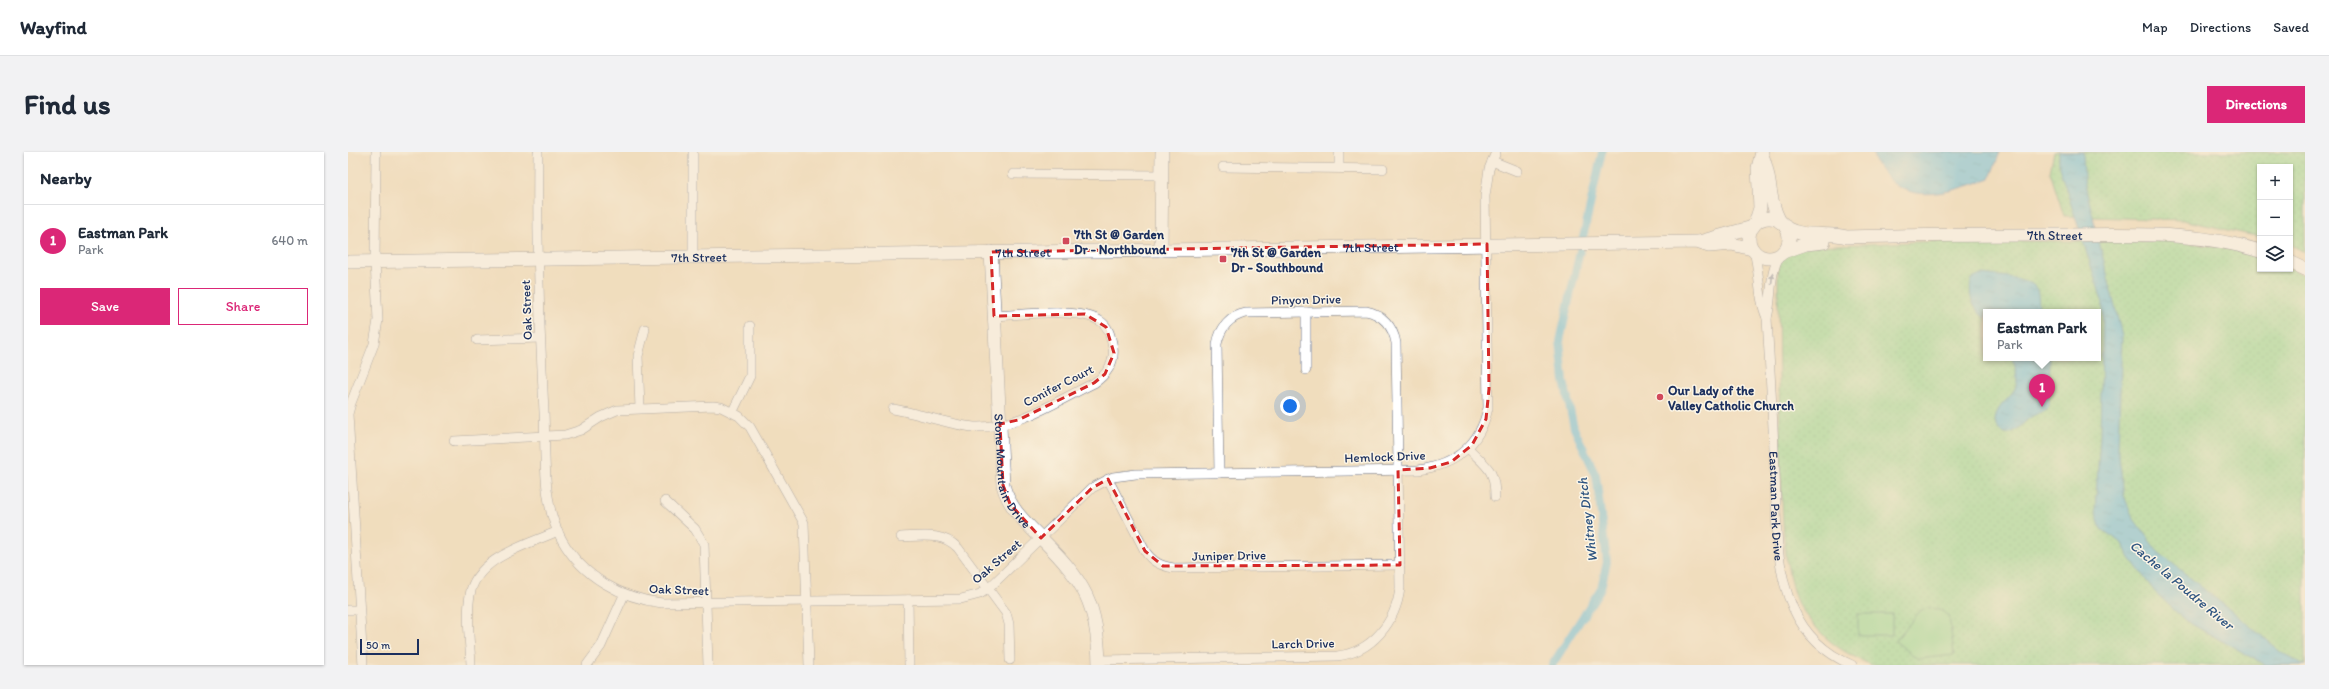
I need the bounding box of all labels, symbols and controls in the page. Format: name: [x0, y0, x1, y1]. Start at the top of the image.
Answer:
text: Wayfind: [20, 16, 87, 39]
text: Map: [2142, 19, 2168, 36]
text: Directions: [2190, 19, 2251, 36]
text: Saved: [2273, 19, 2309, 36]
button: Directions: [2207, 86, 2305, 123]
text: Find us: [24, 87, 111, 121]
map controls: [2257, 164, 2293, 272]
button: +: [2257, 164, 2293, 200]
text: Nearby: [40, 168, 92, 188]
button: −: [2257, 200, 2293, 236]
text: Eastman Park: [78, 224, 168, 242]
place label: 7th St @ Garden Dr - Northbound: [1073, 227, 1167, 257]
street label: 7th Street: [2027, 228, 2083, 243]
text: 1: [50, 233, 56, 248]
text: 640 m: [271, 233, 308, 248]
marker: 7th St @ Garden Dr - Northbound: [1061, 236, 1071, 246]
button: layers: [2257, 236, 2293, 272]
street label: 7th Street: [1343, 239, 1399, 255]
text: Park: [78, 242, 104, 257]
street label: 7th Street: [995, 245, 1051, 260]
place label: 7th St @ Garden Dr - Southbound: [1230, 245, 1324, 275]
street label: 7th Street: [671, 249, 727, 265]
marker: 7th St @ Garden Dr - Southbound: [1218, 254, 1228, 264]
one-way arrow: [1768, 273, 1775, 285]
street label: Oak Street: [518, 279, 535, 340]
button: Save: [40, 288, 170, 325]
button: Share: [178, 288, 308, 325]
street label: Pinyon Drive: [1271, 291, 1341, 308]
popup: [1983, 309, 2101, 361]
text: Eastman Park: [1997, 319, 2087, 337]
text: Park: [1997, 337, 2023, 352]
street label: Conifer Court: [1020, 361, 1096, 410]
pin: 1: [2029, 374, 2055, 407]
place label: Our Lady of the Valley Catholic Church: [1668, 383, 1794, 414]
marker: Our Lady of the Valley Catholic Church: [1655, 392, 1665, 402]
your location: [1280, 396, 1300, 416]
street label: Stone Mountain Drive: [991, 413, 1034, 531]
street label: Hemlock Drive: [1344, 448, 1426, 465]
street label: Eastman Park Drive: [1766, 451, 1787, 562]
water label: Whitney Ditch: [1574, 476, 1601, 563]
street label: Oak Street: [969, 536, 1024, 587]
water label: Cache la Poudre River: [2126, 537, 2238, 635]
street label: Juniper Drive: [1192, 547, 1266, 564]
street label: Oak Street: [649, 581, 710, 598]
street label: Larch Drive: [1271, 635, 1335, 652]
scale bar: [360, 637, 419, 656]
text: 50 m: [366, 639, 390, 652]

